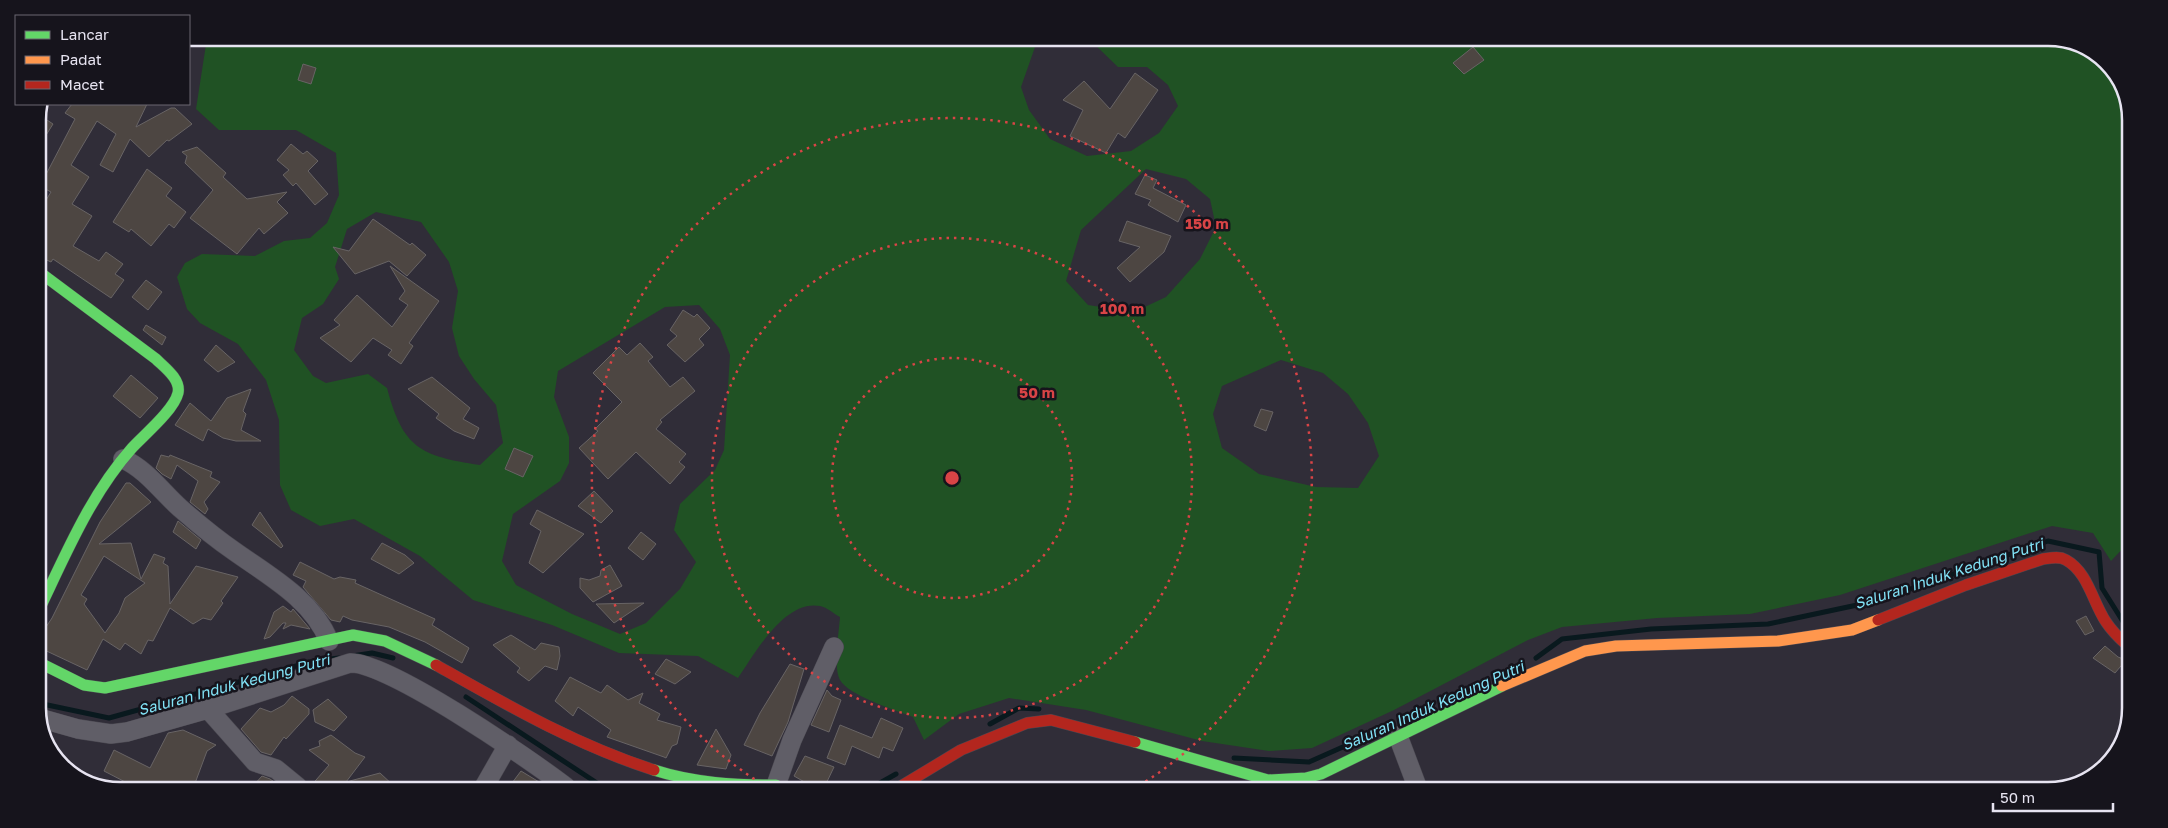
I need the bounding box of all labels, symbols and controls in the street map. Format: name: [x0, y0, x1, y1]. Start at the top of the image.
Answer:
legend: [15, 15, 190, 105]
text: Lancar: [60, 25, 109, 43]
text: Padat: [60, 50, 102, 68]
text: Macet: [60, 75, 104, 93]
text: 150 m: [1185, 214, 1229, 232]
text: 100 m: [1100, 299, 1144, 317]
text: 50 m: [1019, 383, 1055, 401]
centre of rings: [943, 469, 961, 487]
water label: Saluran Induk Kedung Putri: [1852, 533, 2048, 613]
water label: Saluran Induk Kedung Putri: [136, 649, 334, 719]
water label: Saluran Induk Kedung Putri: [1339, 656, 1529, 754]
scale bar: [1993, 780, 2113, 812]
text: 50 m: [2000, 788, 2035, 806]

